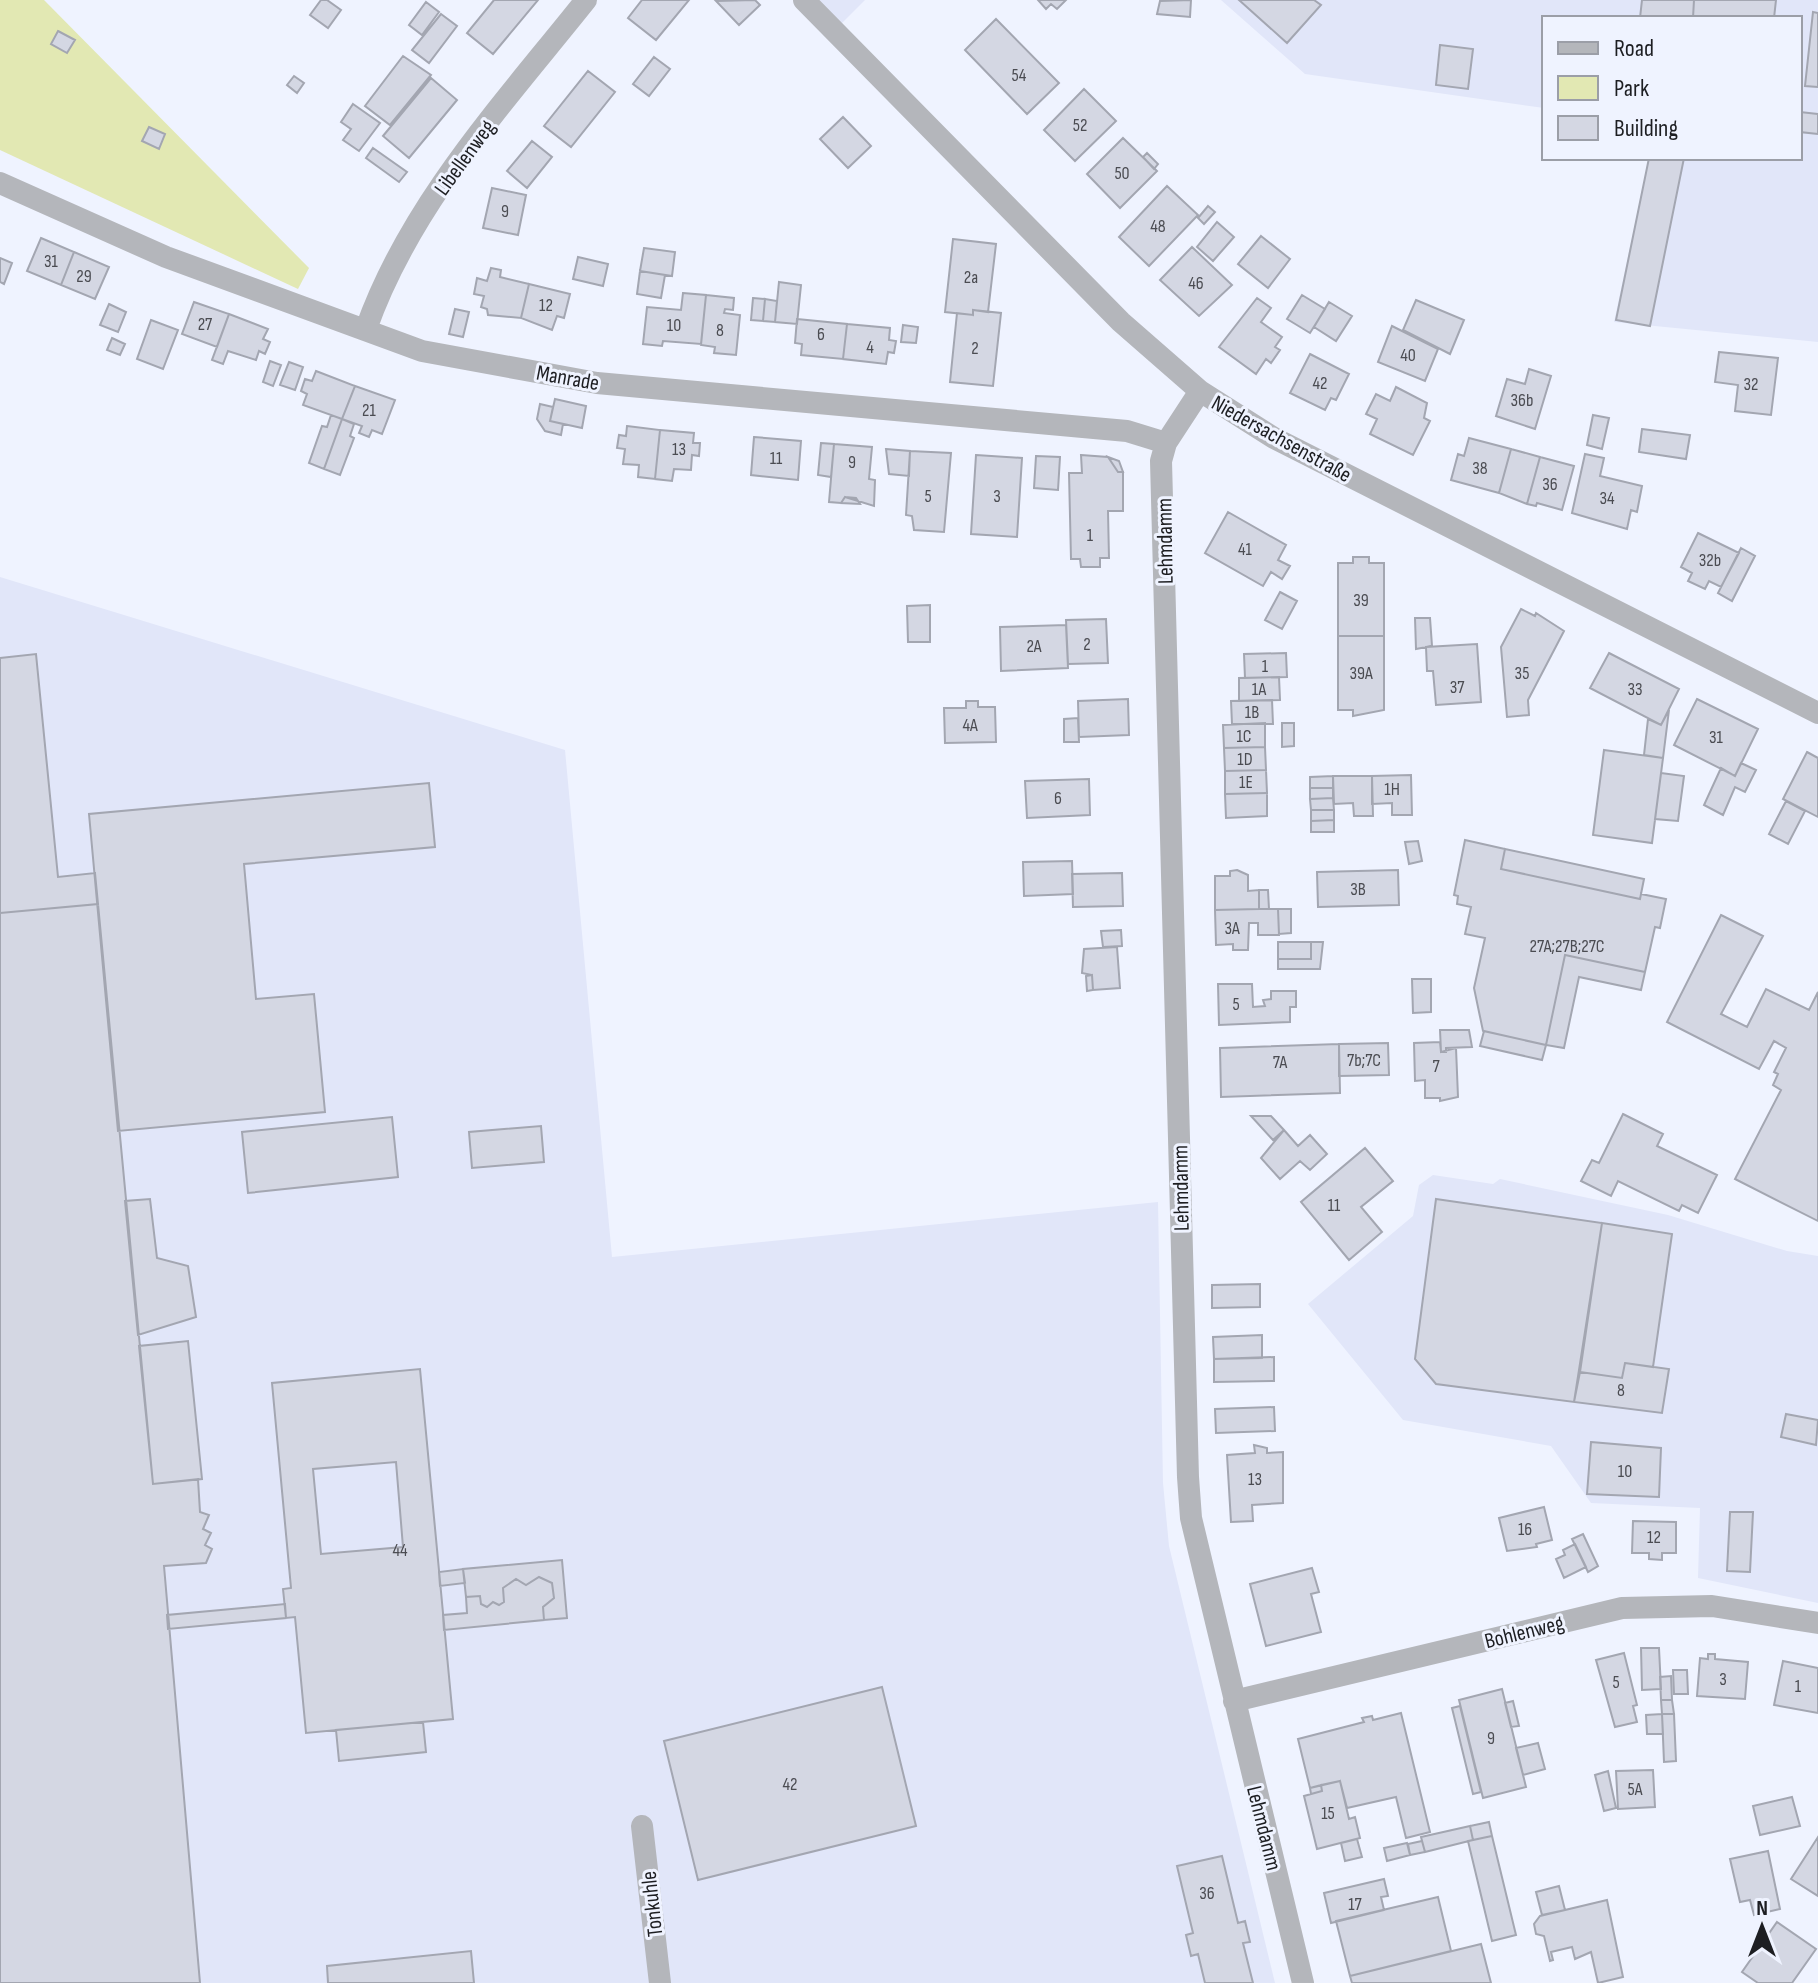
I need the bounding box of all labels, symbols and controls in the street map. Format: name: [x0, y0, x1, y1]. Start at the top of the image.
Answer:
legend: [1542, 16, 1802, 160]
text: Road: [1614, 34, 1654, 63]
house number: 54: [1012, 65, 1027, 86]
text: Park: [1614, 74, 1649, 103]
text: Building: [1614, 114, 1678, 143]
street label: Libellenweg: [429, 115, 502, 201]
house number: 52: [1073, 115, 1087, 136]
house number: 50: [1114, 163, 1130, 184]
house number: 9: [501, 201, 509, 222]
house number: 48: [1150, 216, 1166, 237]
house number: 31: [44, 251, 59, 272]
house number: 29: [76, 266, 92, 287]
house number: 2a: [964, 267, 978, 288]
house number: 46: [1188, 273, 1204, 294]
house number: 12: [539, 295, 553, 316]
house number: 27: [198, 314, 213, 335]
house number: 10: [667, 315, 681, 336]
house number: 8: [716, 320, 724, 341]
house number: 6: [817, 324, 825, 345]
house number: 4: [866, 337, 874, 358]
house number: 2: [971, 338, 979, 359]
house number: 40: [1400, 345, 1416, 366]
street label: Manrade: [534, 360, 601, 397]
house number: 42: [1312, 373, 1328, 394]
house number: 32: [1744, 374, 1758, 395]
street label: Niedersachsenstraße: [1207, 390, 1356, 489]
house number: 36b: [1511, 390, 1533, 411]
house number: 21: [362, 400, 377, 421]
house number: 13: [672, 439, 686, 460]
house number: 11: [770, 448, 783, 469]
house number: 9: [848, 452, 856, 473]
house number: 38: [1472, 458, 1488, 479]
house number: 36: [1542, 474, 1558, 495]
house number: 5: [924, 486, 932, 507]
house number: 3: [993, 486, 1001, 507]
house number: 34: [1599, 488, 1615, 509]
street label: Lehmdamm: [1151, 498, 1180, 584]
house number: 1: [1087, 525, 1094, 546]
house number: 41: [1238, 539, 1253, 560]
house number: 32b: [1699, 550, 1721, 571]
house number: 39: [1353, 590, 1369, 611]
house number: 2: [1083, 634, 1091, 655]
house number: 2A: [1026, 636, 1042, 657]
house number: 1: [1262, 656, 1269, 677]
house number: 39A: [1349, 663, 1373, 684]
house number: 35: [1515, 663, 1529, 684]
house number: 37: [1450, 677, 1465, 698]
house number: 1A: [1252, 679, 1266, 700]
house number: 33: [1627, 679, 1643, 700]
house number: 1B: [1245, 702, 1259, 723]
house number: 4A: [962, 715, 978, 736]
house number: 1C: [1236, 726, 1252, 747]
house number: 31: [1709, 727, 1724, 748]
house number: 1D: [1237, 749, 1253, 770]
house number: 1E: [1239, 772, 1253, 793]
house number: 1H: [1384, 779, 1400, 800]
house number: 6: [1054, 788, 1062, 809]
house number: 3B: [1350, 879, 1366, 900]
house number: 3A: [1224, 918, 1240, 939]
house number: 27A;27B;27C: [1529, 936, 1605, 957]
house number: 5: [1232, 994, 1240, 1015]
house number: 7b;7C: [1347, 1050, 1381, 1071]
house number: 7A: [1273, 1052, 1288, 1073]
house number: 7: [1432, 1056, 1440, 1077]
street label: Lehmdamm: [1167, 1145, 1196, 1231]
house number: 11: [1328, 1195, 1341, 1216]
house number: 8: [1617, 1380, 1625, 1401]
house number: 10: [1618, 1461, 1632, 1482]
house number: 13: [1248, 1469, 1262, 1490]
house number: 16: [1518, 1519, 1532, 1540]
house number: 12: [1647, 1527, 1661, 1548]
house number: 44: [392, 1540, 408, 1561]
street label: Bohlenweg: [1482, 1610, 1567, 1655]
house number: 3: [1719, 1669, 1727, 1690]
house number: 5: [1612, 1672, 1620, 1693]
house number: 1: [1795, 1676, 1802, 1697]
house number: 9: [1487, 1728, 1495, 1749]
house number: 42: [782, 1774, 798, 1795]
house number: 5A: [1628, 1779, 1643, 1800]
street label: Lehmdamm: [1240, 1783, 1287, 1873]
house number: 15: [1321, 1803, 1335, 1824]
street label: Tonkuhle: [636, 1870, 669, 1938]
house number: 36: [1199, 1883, 1215, 1904]
north arrow: [1722, 1887, 1802, 1967]
house number: 17: [1348, 1894, 1363, 1915]
text: N: [1756, 1895, 1768, 1922]

